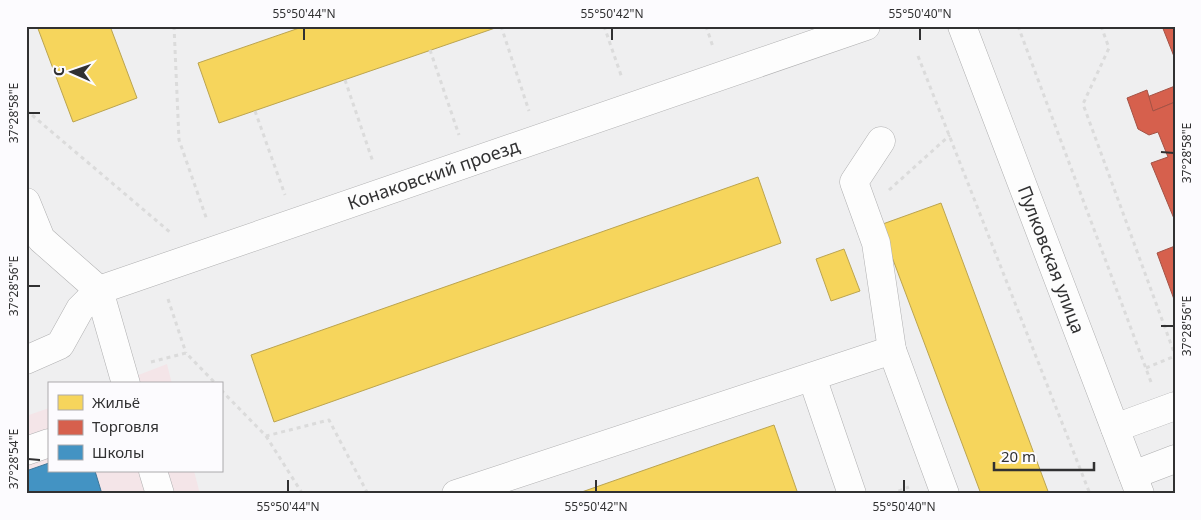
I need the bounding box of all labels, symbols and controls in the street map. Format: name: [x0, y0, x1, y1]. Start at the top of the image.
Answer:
text: 55°50'44"N: [272, 5, 336, 22]
text: 55°50'42"N: [580, 5, 644, 22]
text: 55°50'40"N: [888, 5, 952, 22]
north arrow: [48, 48, 98, 98]
text: С: [49, 67, 68, 76]
text: 37°28'58"E: [5, 83, 22, 143]
text: 37°28'58"E: [1178, 123, 1195, 183]
street label: Конаковский проезд: [344, 133, 522, 215]
street label: Пулковская улица: [1013, 182, 1091, 337]
text: 37°28'56"E: [5, 256, 22, 316]
text: 37°28'56"E: [1178, 296, 1195, 356]
legend: [48, 382, 222, 472]
text: Жильё: [92, 392, 140, 412]
text: Торговля: [92, 416, 159, 436]
text: 37°28'54"E: [5, 429, 22, 489]
scale bar: [994, 440, 1094, 472]
text: Школы: [92, 442, 144, 462]
text: 20 m: [1001, 446, 1036, 466]
text: 55°50'44"N: [256, 498, 320, 515]
text: 55°50'42"N: [564, 498, 628, 515]
text: 55°50'40"N: [872, 498, 936, 515]

